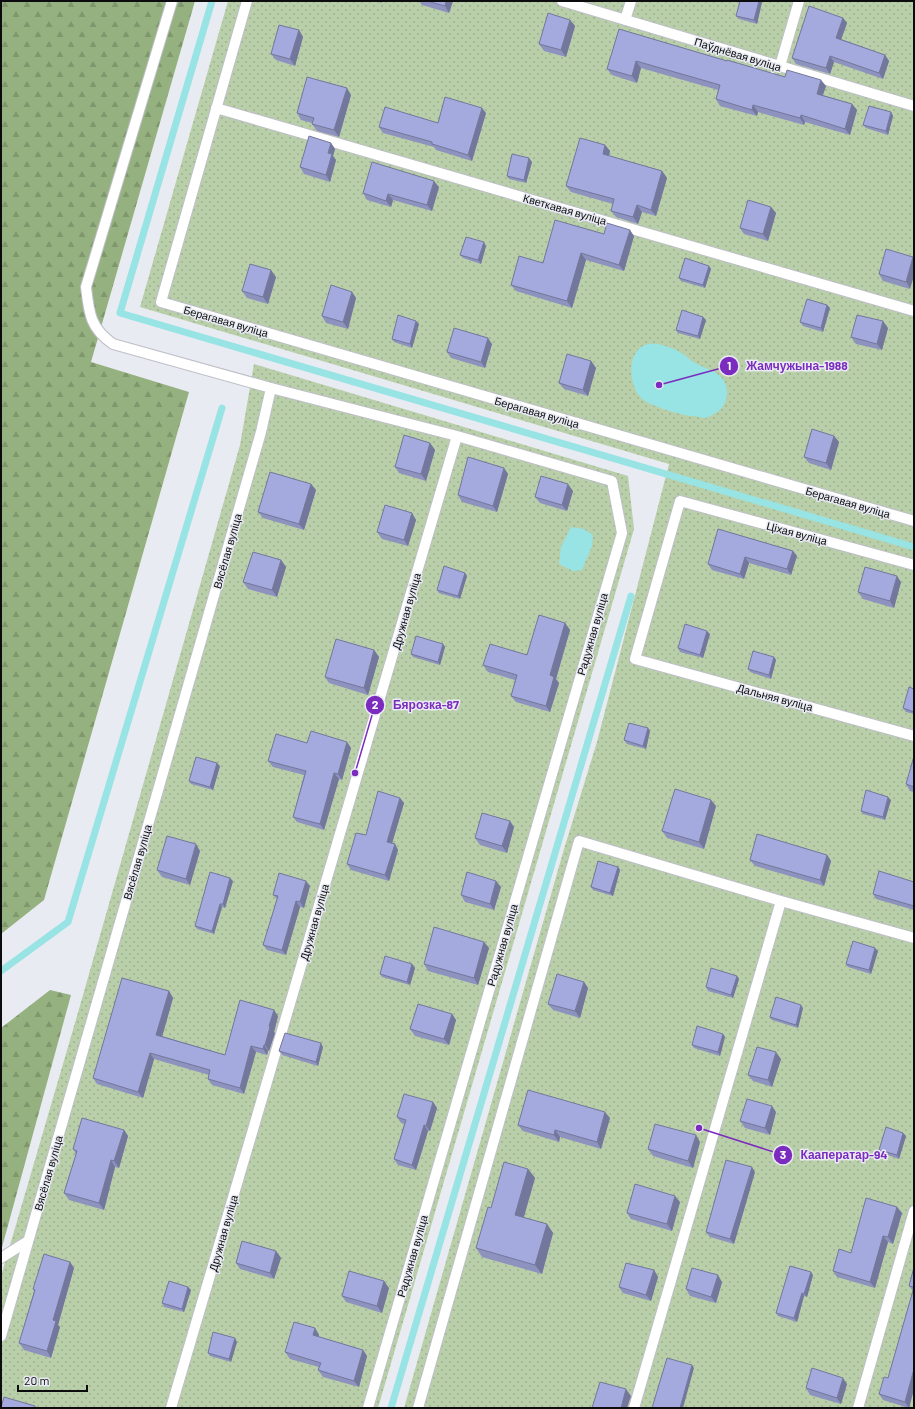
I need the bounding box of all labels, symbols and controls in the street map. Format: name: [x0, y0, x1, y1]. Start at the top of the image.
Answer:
street label: Паўднёвая вуліца: [693, 35, 784, 74]
street label: Кветкавая вуліца: [522, 191, 609, 227]
street label: Берагавая вуліца: [182, 303, 271, 340]
callout: Жамчужына-1988: [719, 354, 856, 378]
text: 1: [727, 358, 731, 372]
text: Жамчужына-1988: [745, 358, 848, 373]
street label: Берагавая вуліца: [493, 394, 582, 431]
street label: Берагавая вуліца: [804, 484, 893, 521]
street label: Вясёлая вуліца: [210, 511, 244, 590]
street label: Ціхая вуліца: [765, 519, 830, 548]
street label: Дружная вуліца: [389, 570, 423, 651]
street label: Радужная вуліца: [574, 591, 610, 677]
street label: Дальняя вуліца: [736, 681, 815, 714]
callout: Бярозка-87: [365, 693, 467, 717]
text: 2: [372, 697, 379, 711]
text: Бярозка-87: [393, 697, 459, 712]
street label: Вясёлая вуліца: [120, 822, 154, 901]
street label: Дружная вуліца: [297, 881, 331, 962]
street label: Радужная вуліца: [484, 902, 520, 988]
street label: Вясёлая вуліца: [31, 1133, 65, 1212]
callout: Кааператар-94: [773, 1143, 896, 1167]
text: 3: [780, 1147, 786, 1161]
text: Кааператар-94: [800, 1147, 888, 1162]
street label: Дружная вуліца: [206, 1192, 240, 1273]
street label: Радужная вуліца: [394, 1213, 430, 1299]
scale bar: [18, 1367, 87, 1393]
text: 20 m: [24, 1373, 50, 1387]

